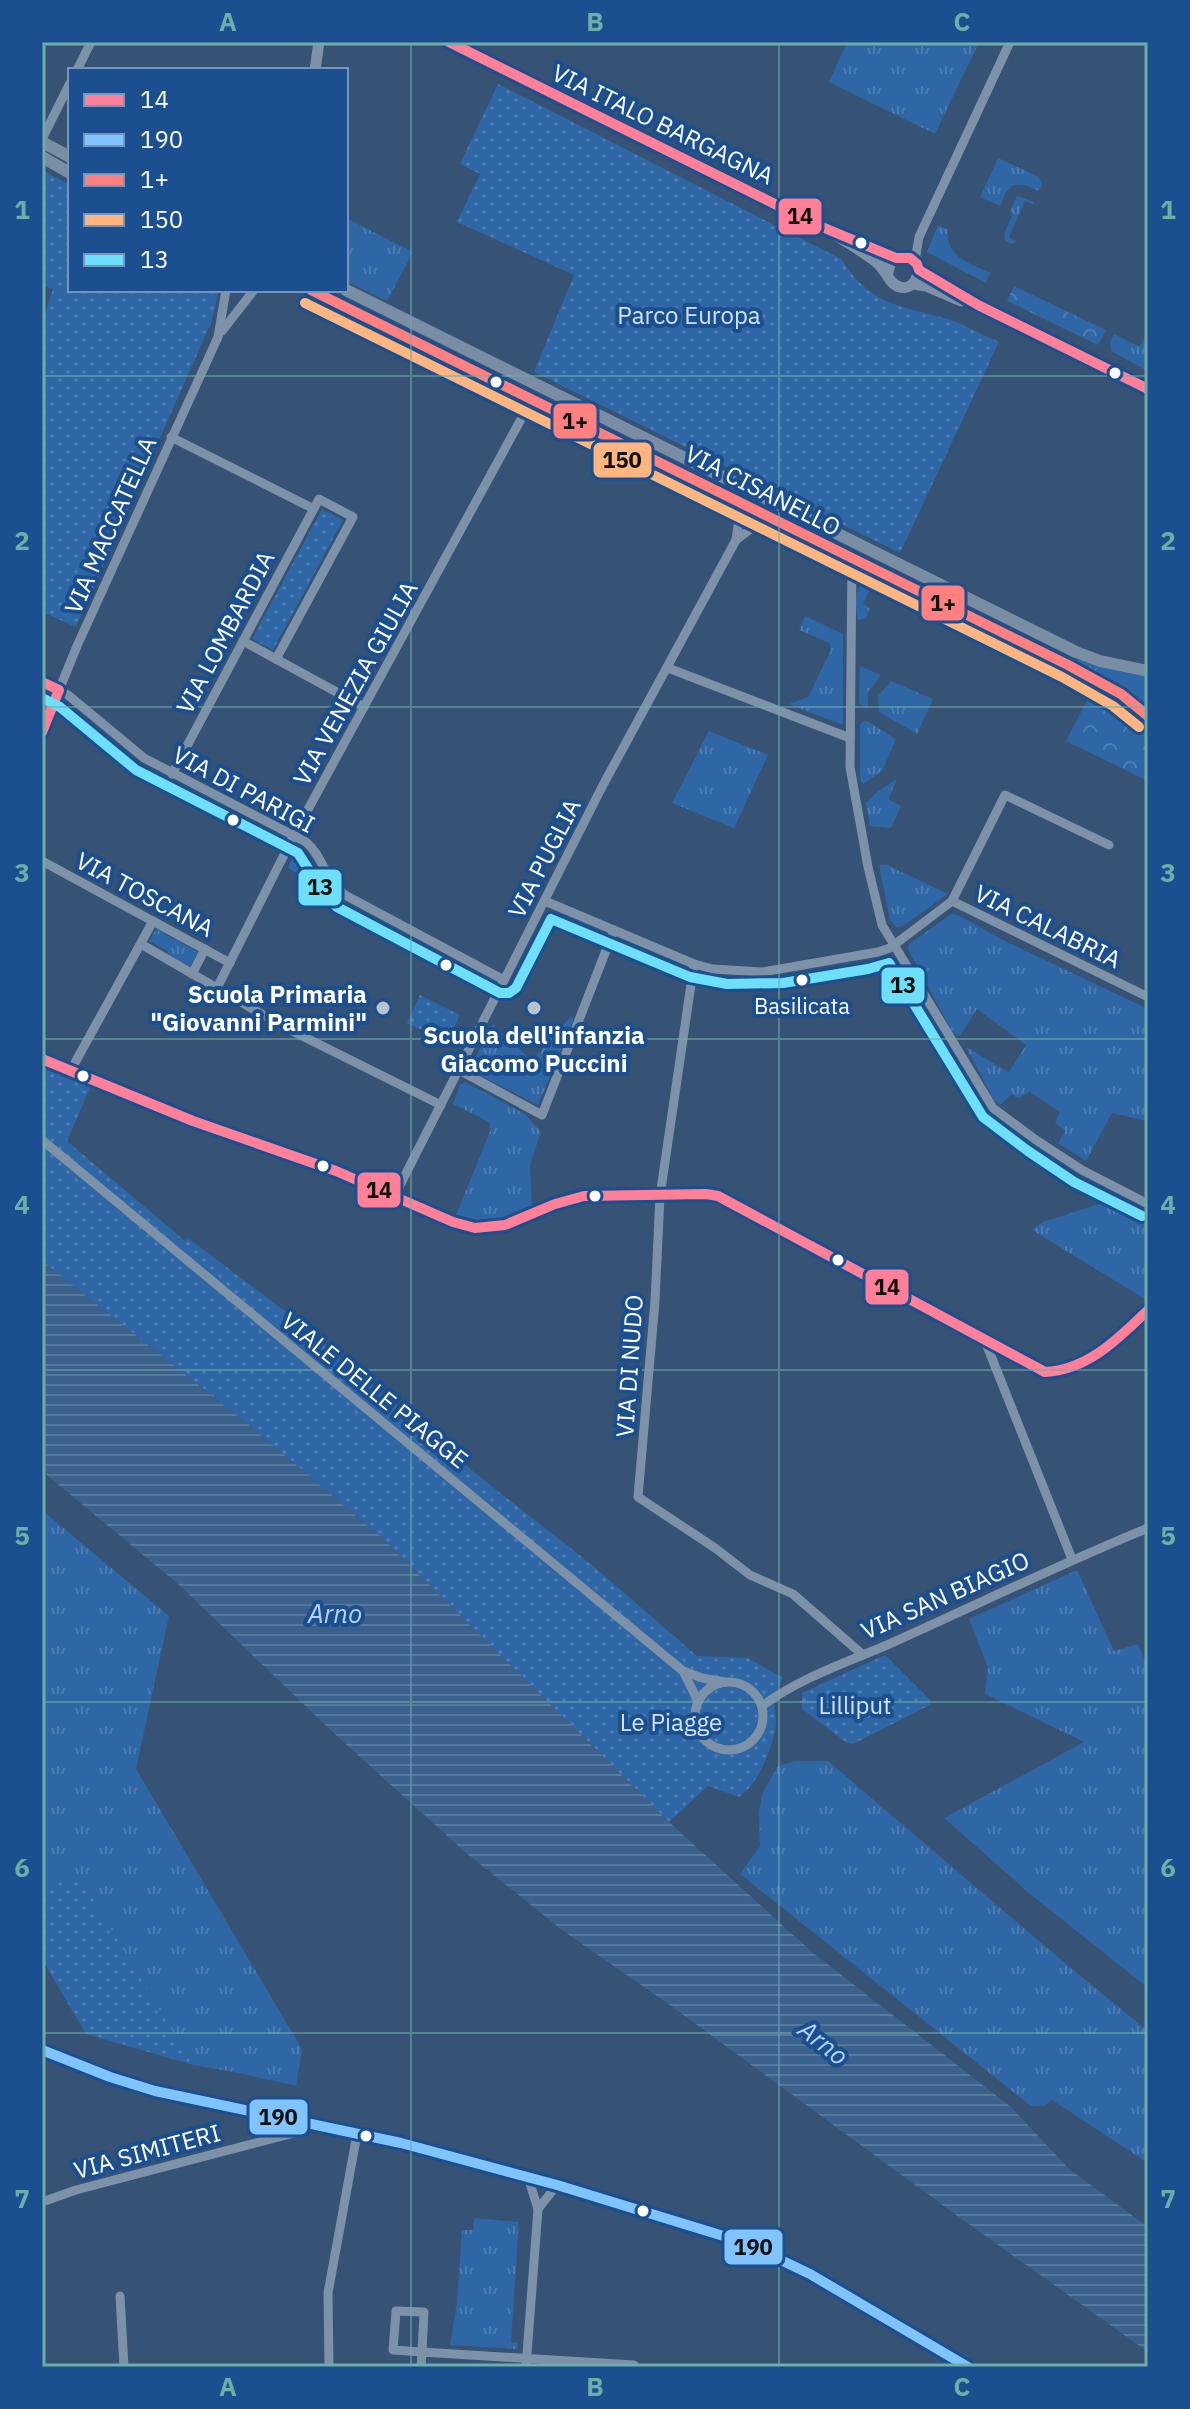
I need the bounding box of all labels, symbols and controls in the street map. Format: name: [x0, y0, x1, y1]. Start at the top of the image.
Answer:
text: A: [219, 4, 237, 38]
text: B: [586, 4, 604, 38]
text: C: [954, 4, 971, 38]
street label: VIA ITALO BARGAGNA: [547, 56, 779, 192]
legend: [68, 68, 348, 292]
text: 14: [140, 83, 169, 115]
text: 190: [140, 123, 183, 155]
text: 1+: [140, 163, 169, 195]
text: 1: [14, 192, 30, 226]
text: 1: [1160, 192, 1176, 226]
line badge: 14: [777, 197, 823, 236]
text: 14: [787, 201, 813, 230]
text: 150: [140, 203, 183, 235]
unlabelled marker: [853, 235, 869, 251]
text: 13: [140, 243, 169, 275]
park label: Parco Europa: [617, 299, 761, 331]
unlabelled marker: [1107, 365, 1123, 381]
unlabelled marker: [488, 374, 504, 390]
line badge: 1+: [552, 402, 598, 440]
text: 1+: [562, 406, 588, 435]
street label: VIA MACCATELLA: [57, 431, 163, 619]
street label: VIA CISANELLO: [680, 437, 846, 543]
line badge: 150: [592, 441, 653, 479]
text: 150: [602, 445, 642, 474]
text: 2: [14, 523, 30, 557]
text: 2: [1160, 523, 1176, 557]
street label: VIA LOMBARDIA: [169, 545, 281, 719]
street label: VIA VENEZIA GIULIA: [286, 575, 424, 791]
line badge: 1+: [920, 584, 966, 622]
text: 1+: [930, 588, 956, 617]
street label: VIA DI PARIGI: [167, 738, 321, 840]
street label: VIA PUGLIA: [500, 793, 588, 923]
unlabelled marker: [225, 812, 241, 828]
street label: VIA TOSCANA: [70, 844, 220, 944]
text: 3: [14, 855, 30, 889]
text: 3: [1160, 855, 1176, 889]
line badge: 13: [297, 868, 343, 907]
text: 13: [307, 872, 333, 901]
street label: VIA CALABRIA: [969, 877, 1127, 975]
unlabelled marker: [438, 957, 454, 973]
line badge: 13: [880, 966, 926, 1005]
text: 13: [890, 970, 916, 999]
marker: Basilicata: [794, 972, 810, 988]
place label: Scuola Primaria "Giovanni Parmini": [150, 978, 367, 1038]
place label: Basilicata: [754, 991, 850, 1020]
marker: Scuola Primaria "Giovanni Parmini": [374, 999, 392, 1017]
marker: Scuola dell'infanzia Giacomo Puccini: [525, 999, 543, 1017]
place label: Scuola dell'infanzia Giacomo Puccini: [423, 1019, 645, 1079]
unlabelled marker: [75, 1068, 91, 1084]
unlabelled marker: [315, 1158, 331, 1174]
line badge: 14: [356, 1171, 402, 1209]
text: 14: [366, 1175, 392, 1204]
text: 4: [14, 1187, 30, 1221]
text: 4: [1160, 1187, 1176, 1221]
unlabelled marker: [587, 1188, 603, 1204]
unlabelled marker: [830, 1252, 846, 1268]
line badge: 14: [864, 1268, 910, 1306]
text: 14: [874, 1272, 900, 1301]
street label: VIA DI NUDO: [608, 1294, 650, 1438]
street label: VIALE DELLE PIAGGE: [275, 1305, 475, 1475]
text: 5: [14, 1518, 30, 1552]
text: 5: [1160, 1518, 1176, 1552]
street label: VIA SAN BIAGIO: [856, 1544, 1034, 1646]
water label: Arno: [307, 1596, 362, 1630]
park label: Lilliput: [819, 1689, 891, 1721]
park label: Le Piagge: [620, 1706, 722, 1738]
text: 6: [14, 1850, 30, 1884]
text: 6: [1160, 1850, 1176, 1884]
water label: Arno: [791, 2011, 856, 2072]
line badge: 190: [248, 2098, 309, 2136]
text: 190: [258, 2102, 298, 2131]
street label: VIA SIMITERI: [70, 2116, 224, 2186]
unlabelled marker: [358, 2128, 374, 2144]
text: 7: [14, 2181, 30, 2215]
text: 7: [1160, 2181, 1176, 2215]
unlabelled marker: [635, 2203, 651, 2219]
line badge: 190: [723, 2228, 784, 2266]
text: 190: [733, 2232, 773, 2261]
text: A: [219, 2369, 237, 2403]
text: B: [586, 2369, 604, 2403]
text: C: [954, 2369, 971, 2403]

